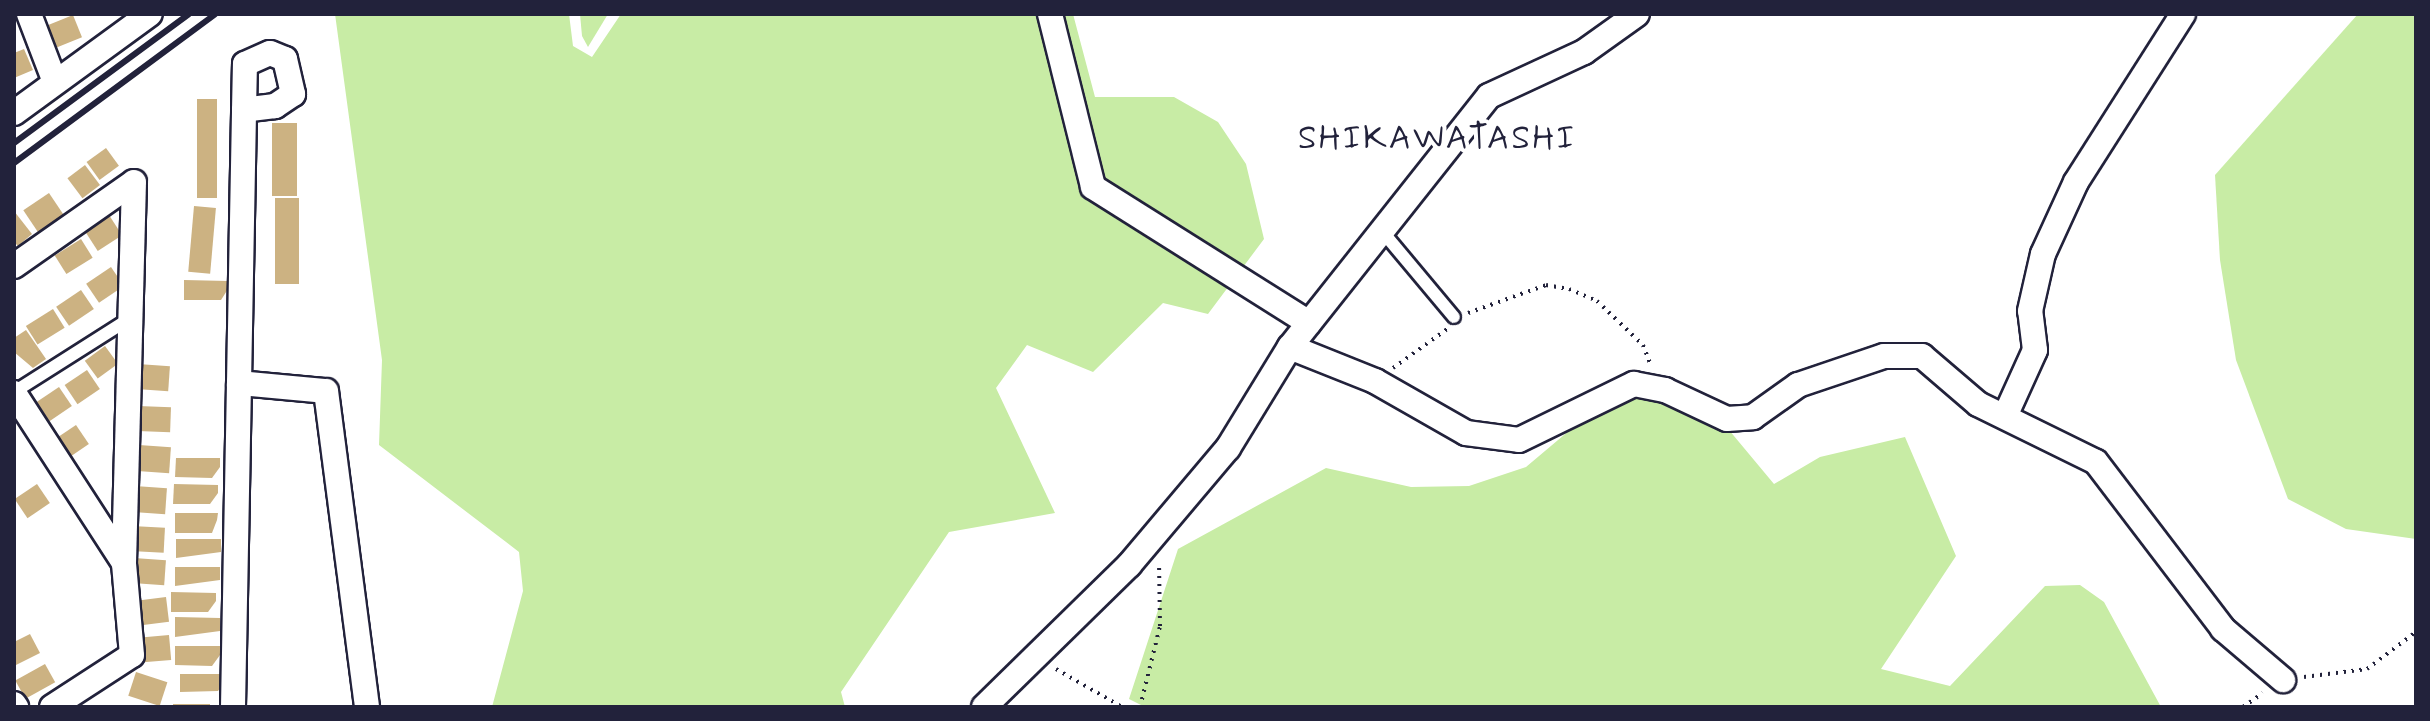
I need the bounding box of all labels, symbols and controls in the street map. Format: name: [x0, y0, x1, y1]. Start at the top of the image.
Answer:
district label: SHIKAWATASHI: [1299, 119, 1575, 159]

